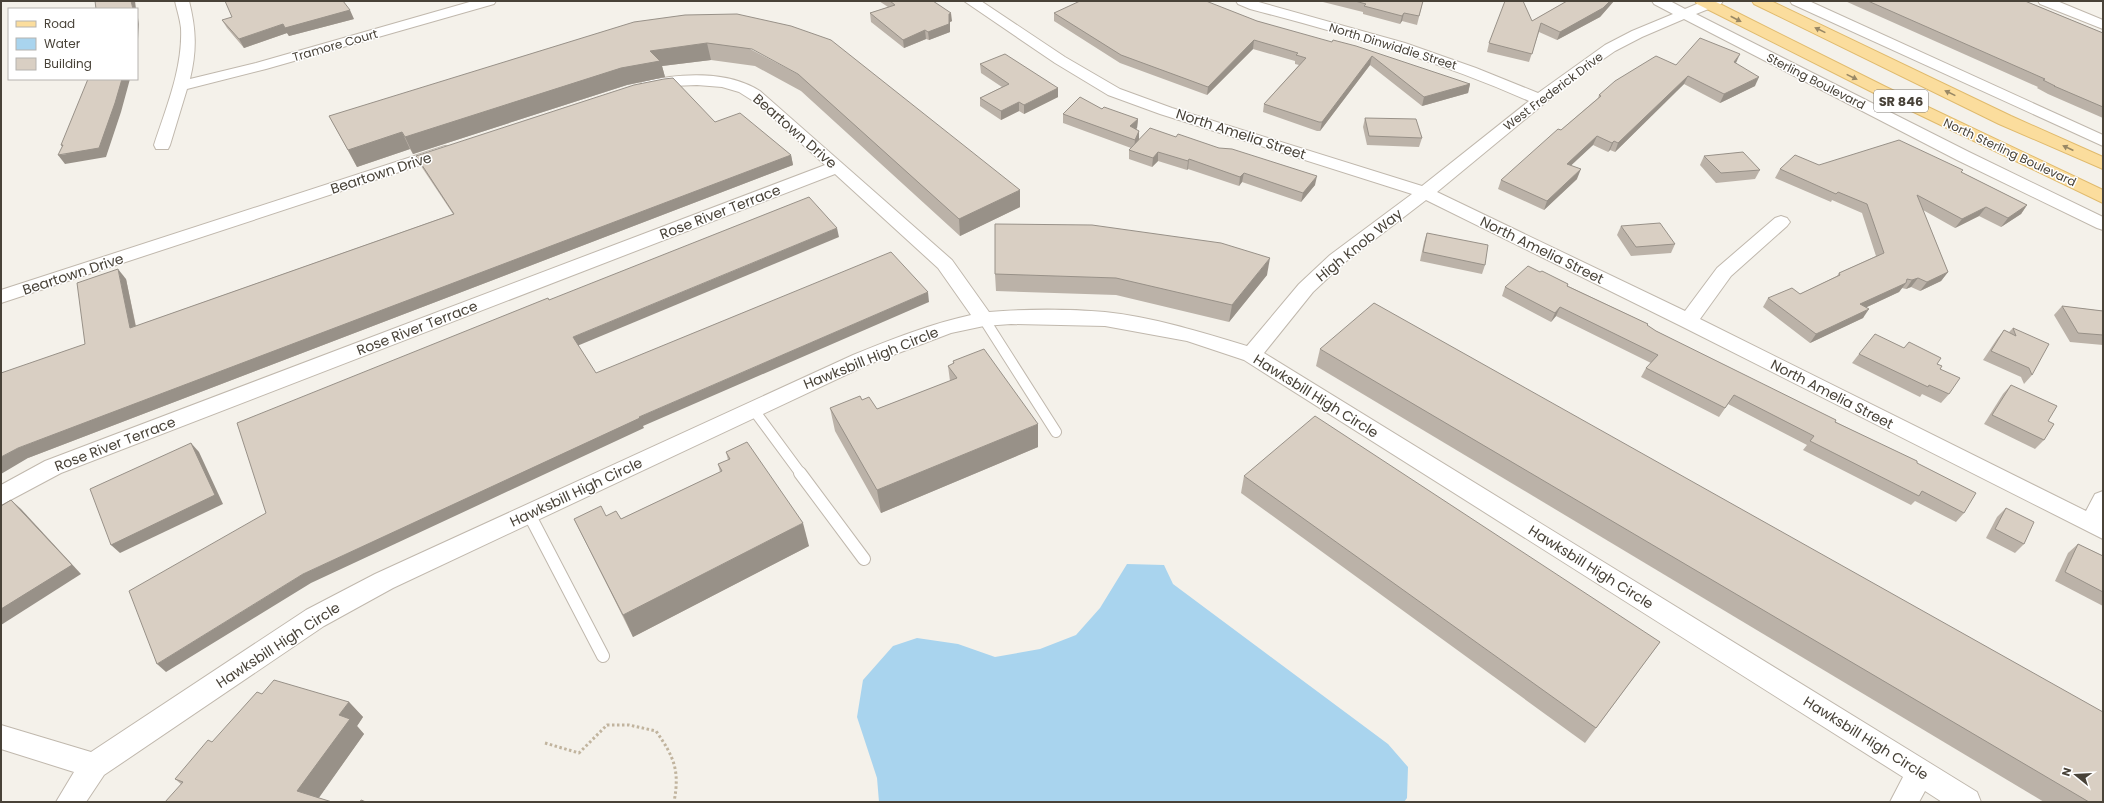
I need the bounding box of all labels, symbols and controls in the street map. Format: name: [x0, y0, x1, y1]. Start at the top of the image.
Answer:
legend: [8, 8, 138, 80]
text: Road: [44, 15, 75, 32]
one-way arrow: [1731, 16, 1742, 22]
street label: North Dinwiddie Street: [1327, 18, 1459, 74]
street label: Tramore Court: [290, 25, 380, 65]
one-way arrow: [1814, 27, 1826, 33]
text: Water: [44, 35, 81, 52]
street label: West Frederick Drive: [1500, 48, 1606, 134]
street label: Sterling Boulevard: [1764, 49, 1868, 113]
text: Building: [44, 55, 92, 72]
one-way arrow: [1847, 74, 1858, 80]
street label: Beartown Drive: [749, 89, 842, 173]
road number: SR 846: [1874, 90, 1928, 112]
one-way arrow: [1944, 90, 1955, 96]
street label: North Amelia Street: [1174, 104, 1308, 164]
street label: North Sterling Boulevard: [1941, 114, 2079, 190]
one-way arrow: [2062, 145, 2073, 151]
street label: Beartown Drive: [328, 147, 434, 199]
street label: Rose River Terrace: [657, 180, 784, 244]
street label: High Knob Way: [1312, 204, 1407, 286]
street label: North Amelia Street: [1477, 211, 1607, 289]
street label: Beartown Drive: [20, 248, 126, 300]
street label: Rose River Terrace: [354, 296, 481, 360]
street label: Hawksbill High Circle: [800, 322, 942, 394]
street label: Hawksbill High Circle: [1250, 349, 1383, 443]
street label: North Amelia Street: [1767, 354, 1897, 434]
street label: Rose River Terrace: [52, 412, 179, 476]
street label: Hawksbill High Circle: [506, 452, 646, 532]
street label: Hawksbill High Circle: [1525, 520, 1658, 614]
street label: Hawksbill High Circle: [212, 597, 344, 693]
street label: Hawksbill High Circle: [1800, 691, 1933, 785]
north arrow: [2056, 755, 2096, 795]
text: N: [2058, 765, 2075, 778]

